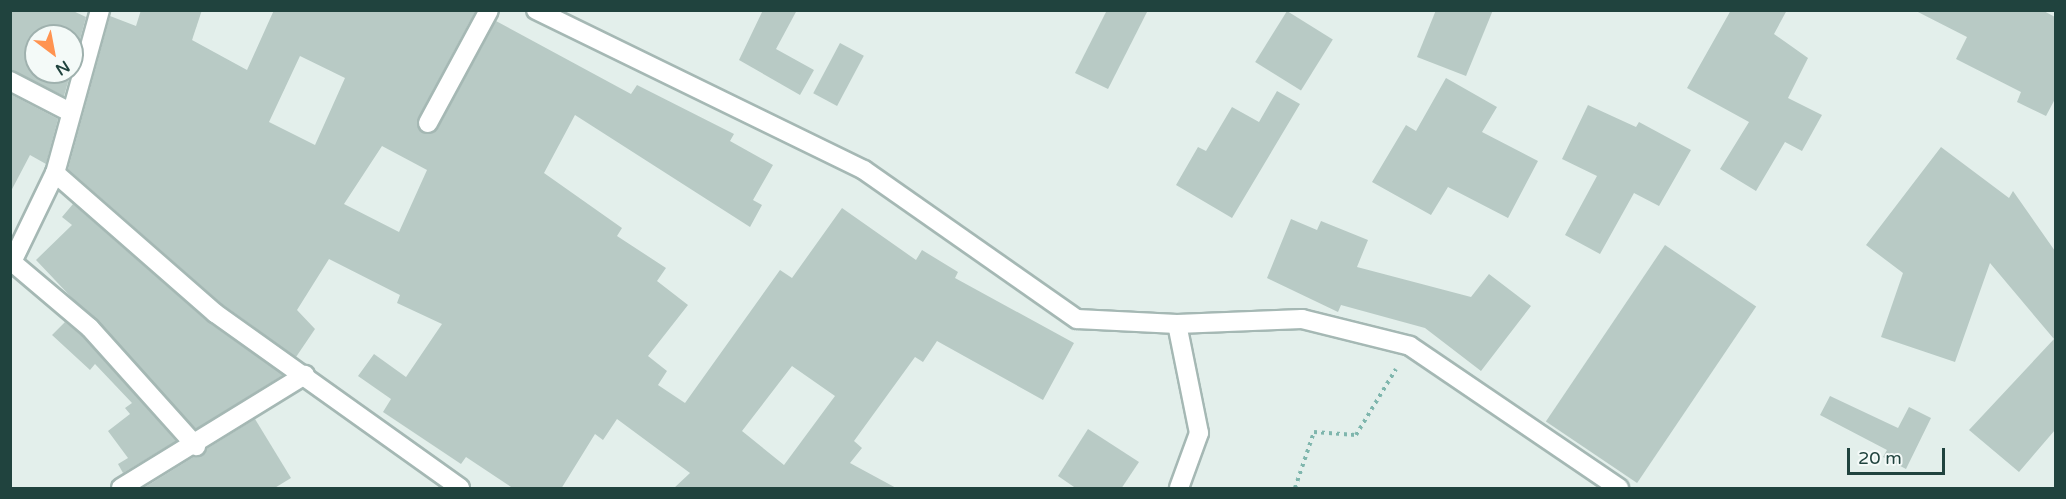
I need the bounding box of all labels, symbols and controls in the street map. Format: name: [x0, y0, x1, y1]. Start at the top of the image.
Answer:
north arrow: [24, 24, 84, 84]
text: N: [52, 56, 73, 79]
scale bar: [1850, 436, 1948, 474]
text: 20 m: [1858, 447, 1902, 469]

